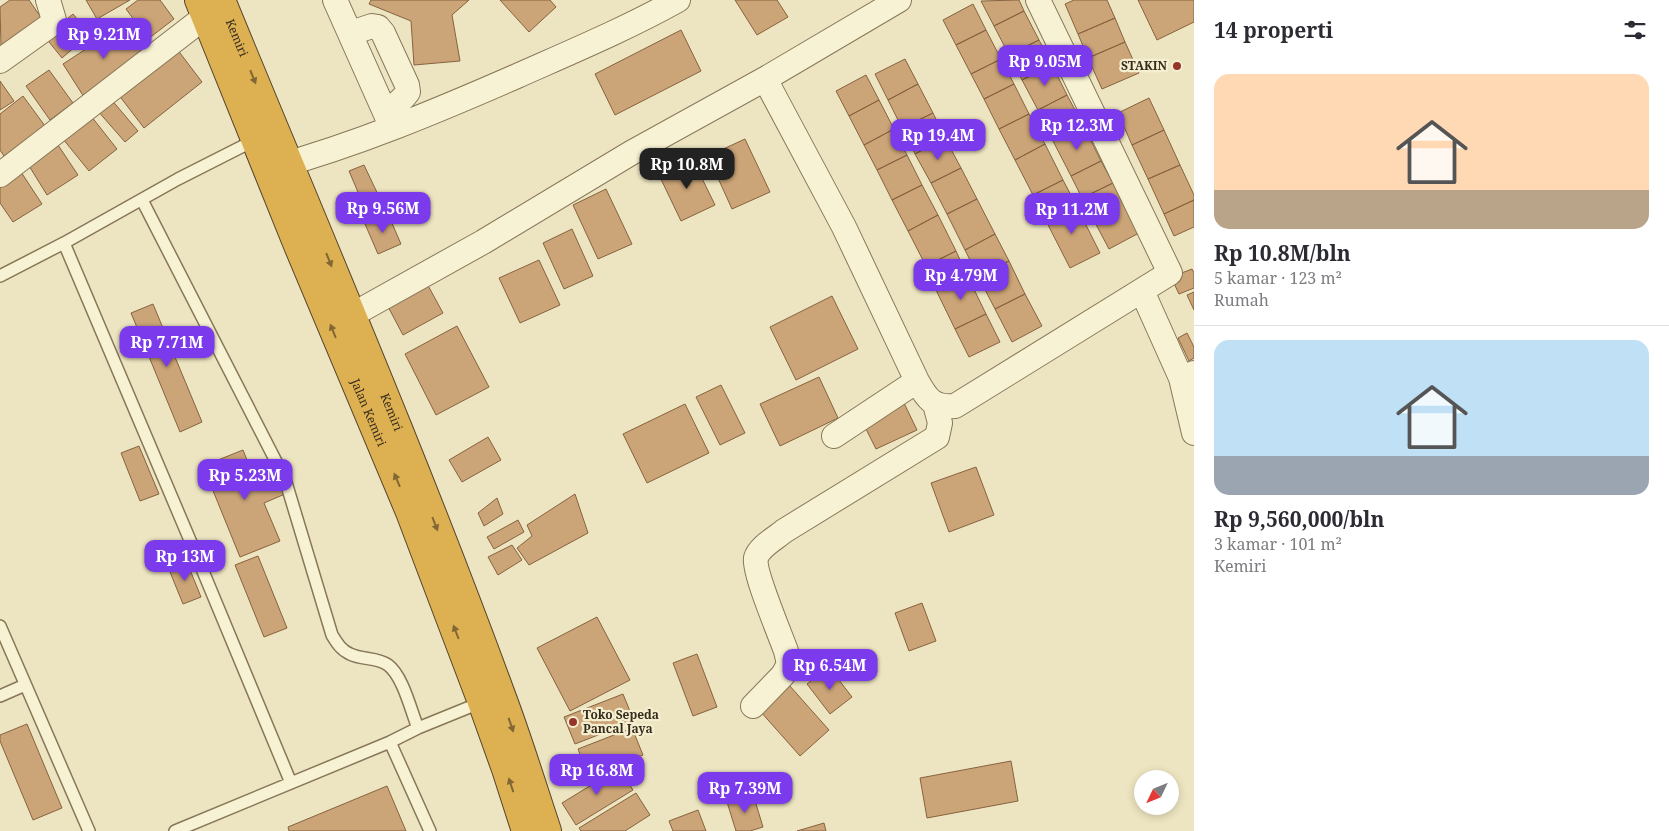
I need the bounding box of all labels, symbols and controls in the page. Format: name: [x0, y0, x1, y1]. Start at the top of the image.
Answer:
street label: Kemiri: [222, 16, 253, 59]
text: 14 properti: [1214, 16, 1333, 44]
icon: filters: [1621, 16, 1649, 44]
pin: Rp 9.21M: [52, 18, 156, 60]
text: Rp 9.21M: [68, 23, 140, 45]
pin: Rp 9.05M: [993, 44, 1097, 87]
text: Rp 9.05M: [1009, 50, 1081, 72]
place label: STAKIN: [1121, 57, 1168, 74]
marker: STAKIN: [1171, 60, 1183, 72]
one-way arrow: [250, 70, 258, 85]
icon: home: [1387, 107, 1477, 197]
pin: Rp 12.3M: [1025, 108, 1129, 151]
text: Rp 12.3M: [1041, 114, 1113, 136]
pin: Rp 19.4M: [886, 119, 990, 161]
text: Rp 19.4M: [902, 124, 974, 146]
pin: Rp 10.8M: [635, 148, 739, 190]
text: Rp 10.8M: [651, 153, 723, 175]
pin: Rp 9.56M: [331, 192, 435, 234]
pin: Rp 11.2M: [1020, 192, 1124, 235]
text: Rp 9.56M: [347, 197, 419, 219]
text: Rp 11.2M: [1036, 198, 1108, 220]
text: Rp 10.8M/bln: [1214, 239, 1351, 267]
one-way arrow: [326, 253, 334, 267]
pin: Rp 4.79M: [909, 258, 1013, 301]
text: Rp 4.79M: [925, 264, 997, 286]
text: 5 kamar · 123 m²: [1214, 267, 1342, 289]
text: Rumah: [1214, 289, 1269, 311]
one-way arrow: [329, 324, 337, 338]
pin: Rp 7.71M: [115, 326, 219, 368]
text: Rp 7.71M: [131, 331, 203, 353]
icon: home: [1387, 372, 1477, 462]
street label: Jalan Kemiri: [347, 375, 391, 449]
street label: Kemiri: [377, 391, 407, 434]
pin: Rp 5.23M: [193, 458, 297, 501]
text: Rp 5.23M: [209, 464, 281, 486]
one-way arrow: [392, 473, 400, 487]
text: Rp 9,560,000/bln: [1214, 505, 1384, 533]
one-way arrow: [431, 517, 439, 532]
text: 3 kamar · 101 m²: [1214, 533, 1342, 555]
pin: Rp 13M: [144, 540, 226, 582]
text: Rp 13M: [155, 545, 215, 567]
text: Kemiri: [1214, 555, 1266, 577]
one-way arrow: [452, 624, 460, 639]
pin: Rp 6.54M: [778, 648, 882, 691]
text: Rp 6.54M: [794, 654, 866, 676]
place label: Toko Sepeda Pancal Jaya: [583, 706, 659, 737]
marker: Toko Sepeda Pancal Jaya: [567, 716, 579, 728]
one-way arrow: [508, 718, 516, 733]
pin: Rp 16.8M: [545, 754, 649, 796]
text: Rp 16.8M: [561, 759, 633, 781]
north arrow: [1134, 770, 1179, 815]
map controls: [1134, 770, 1179, 815]
pin: Rp 7.39M: [693, 772, 797, 814]
one-way arrow: [507, 777, 515, 792]
text: Rp 7.39M: [709, 777, 781, 799]

